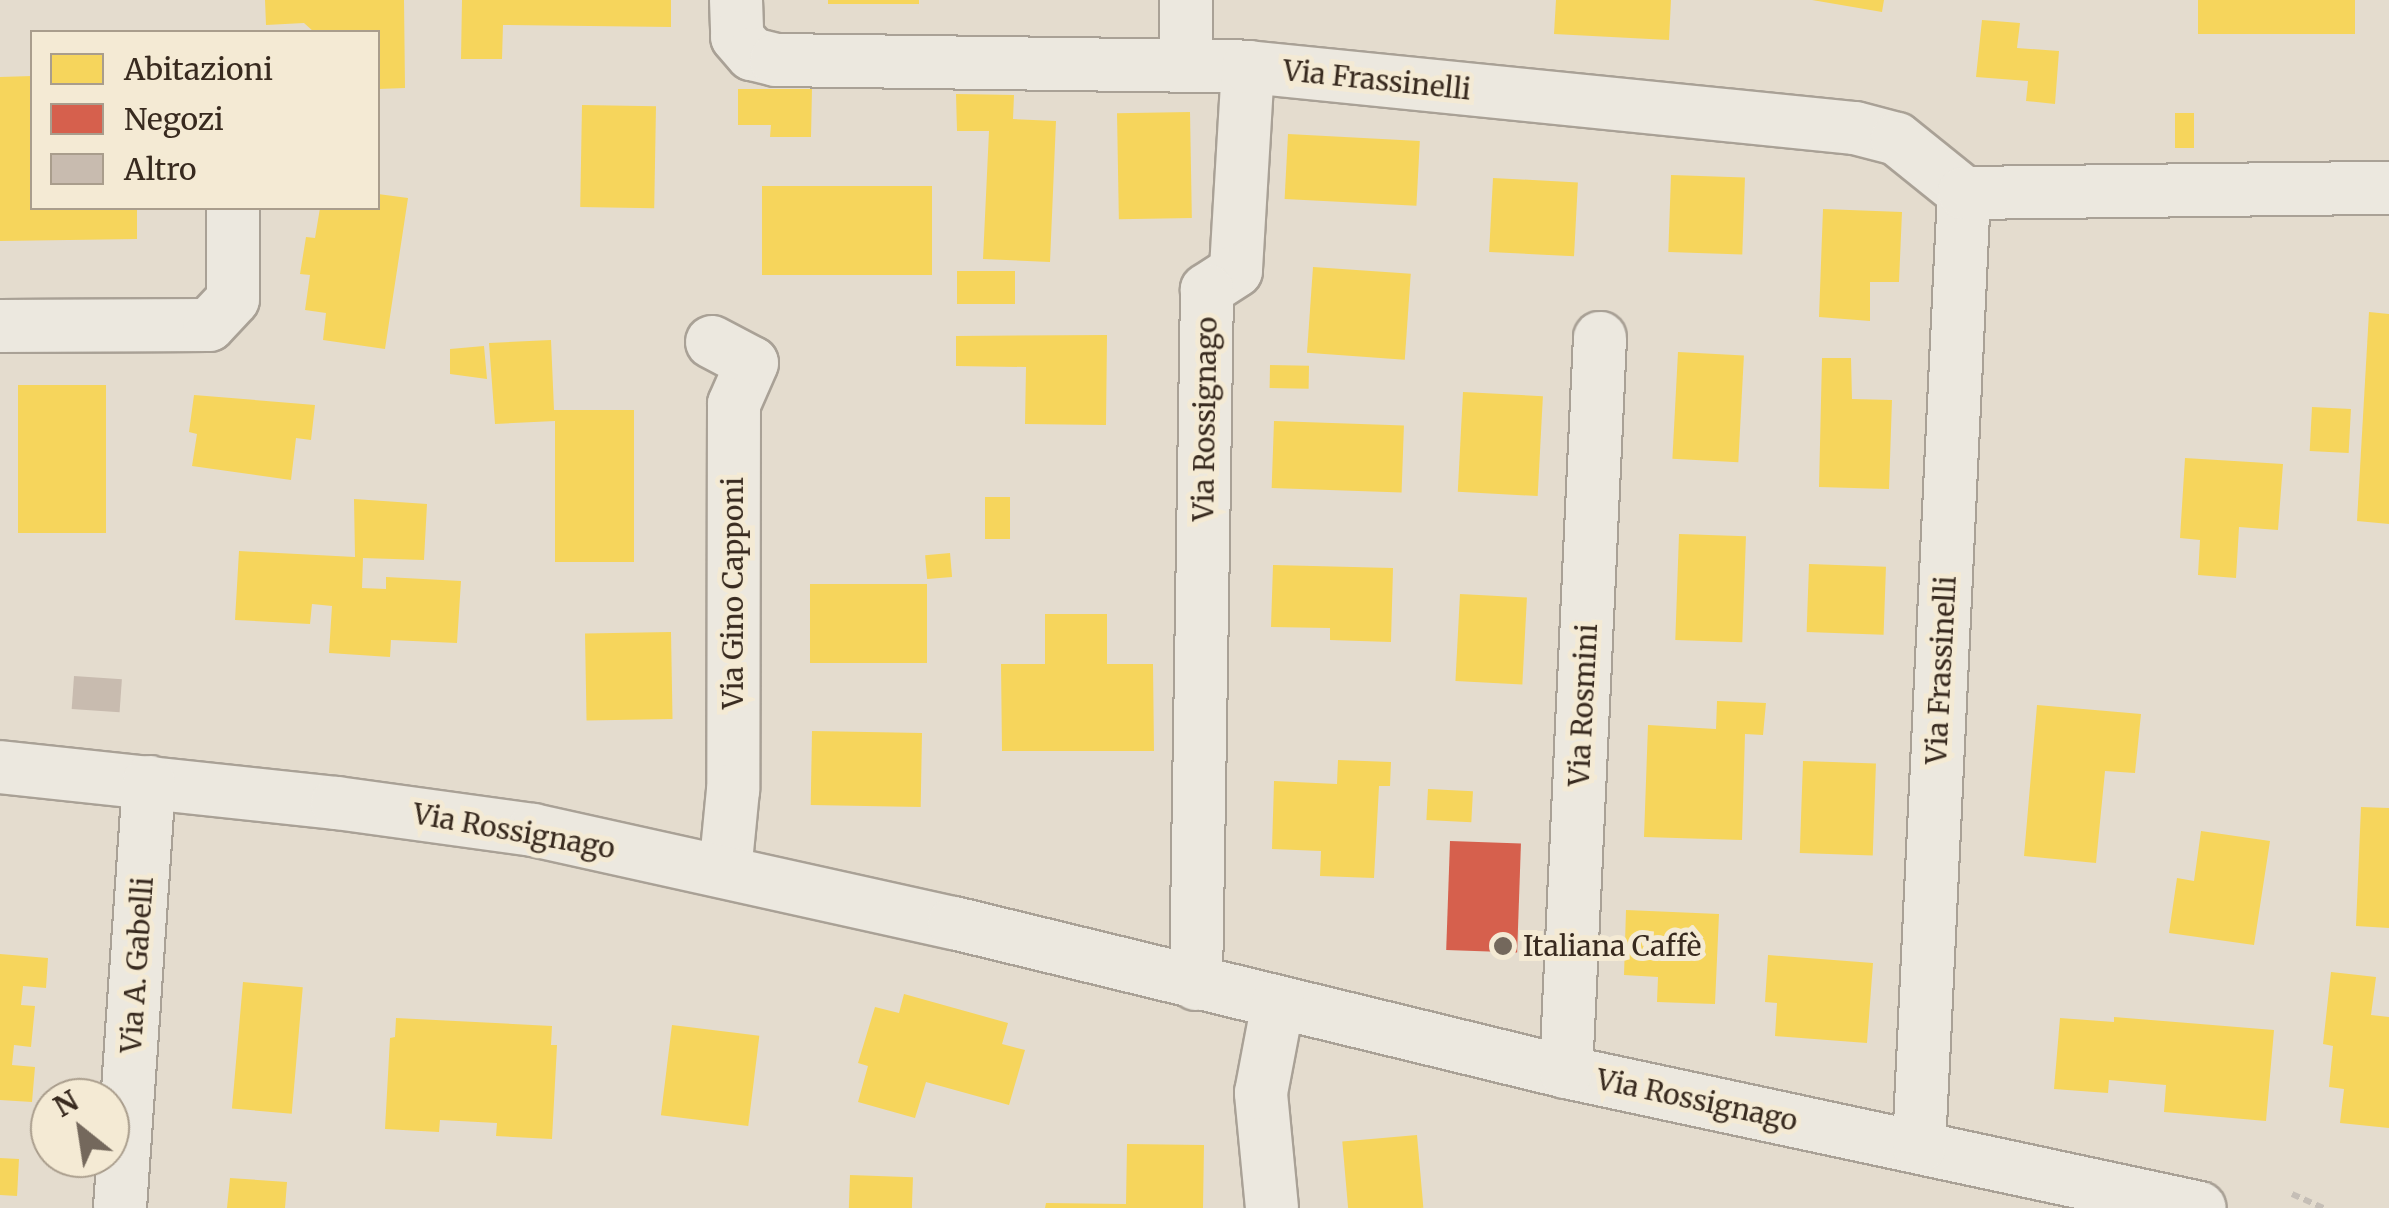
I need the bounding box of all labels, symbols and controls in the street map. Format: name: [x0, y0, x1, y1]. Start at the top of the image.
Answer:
legend: [30, 30, 380, 210]
text: Abitazioni: [124, 50, 273, 88]
street label: Via Frassinelli: [1281, 53, 1473, 107]
text: Negozi: [124, 100, 224, 138]
text: Altro: [124, 150, 197, 188]
street label: Via Rossignago: [1186, 316, 1224, 522]
street label: Via Gino Capponi: [716, 477, 750, 709]
street label: Via Frassinelli: [1919, 575, 1963, 765]
street label: Via Rosmini: [1562, 623, 1604, 787]
street label: Via Rossignago: [410, 797, 618, 865]
street label: Via A. Gabelli: [114, 876, 160, 1054]
place label: Italiana Caffè: [1523, 929, 1701, 963]
marker: Italiana Caffè: [1492, 935, 1514, 957]
street label: Via Rossignago: [1593, 1062, 1801, 1138]
north arrow: [30, 1078, 130, 1178]
text: N: [47, 1083, 85, 1125]

